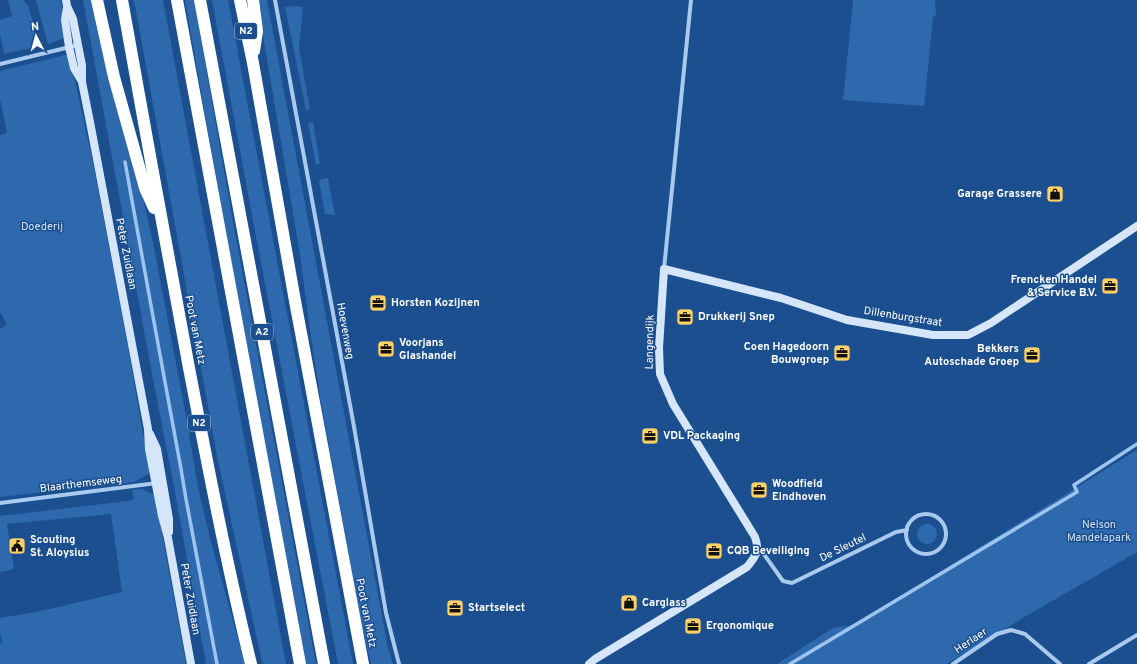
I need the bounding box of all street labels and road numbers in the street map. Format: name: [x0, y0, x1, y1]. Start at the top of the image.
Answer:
road number: N2: [235, 23, 257, 39]
street label: Peter Zuidlaan: [112, 217, 140, 291]
street label: Poot van Metz: [181, 294, 209, 366]
street label: Hoevenweg: [333, 301, 357, 361]
street label: Dillenburgstraat: [863, 304, 943, 330]
street label: Langendijk: [643, 314, 657, 370]
road number: A2: [251, 324, 273, 340]
road number: N2: [188, 415, 210, 431]
street label: Blaarthemseweg: [39, 472, 123, 496]
street label: De Sleutel: [817, 531, 869, 565]
street label: Peter Zuidlaan: [177, 562, 203, 636]
street label: Poot van Metz: [352, 577, 380, 649]
street label: Herlaer: [952, 624, 991, 657]

